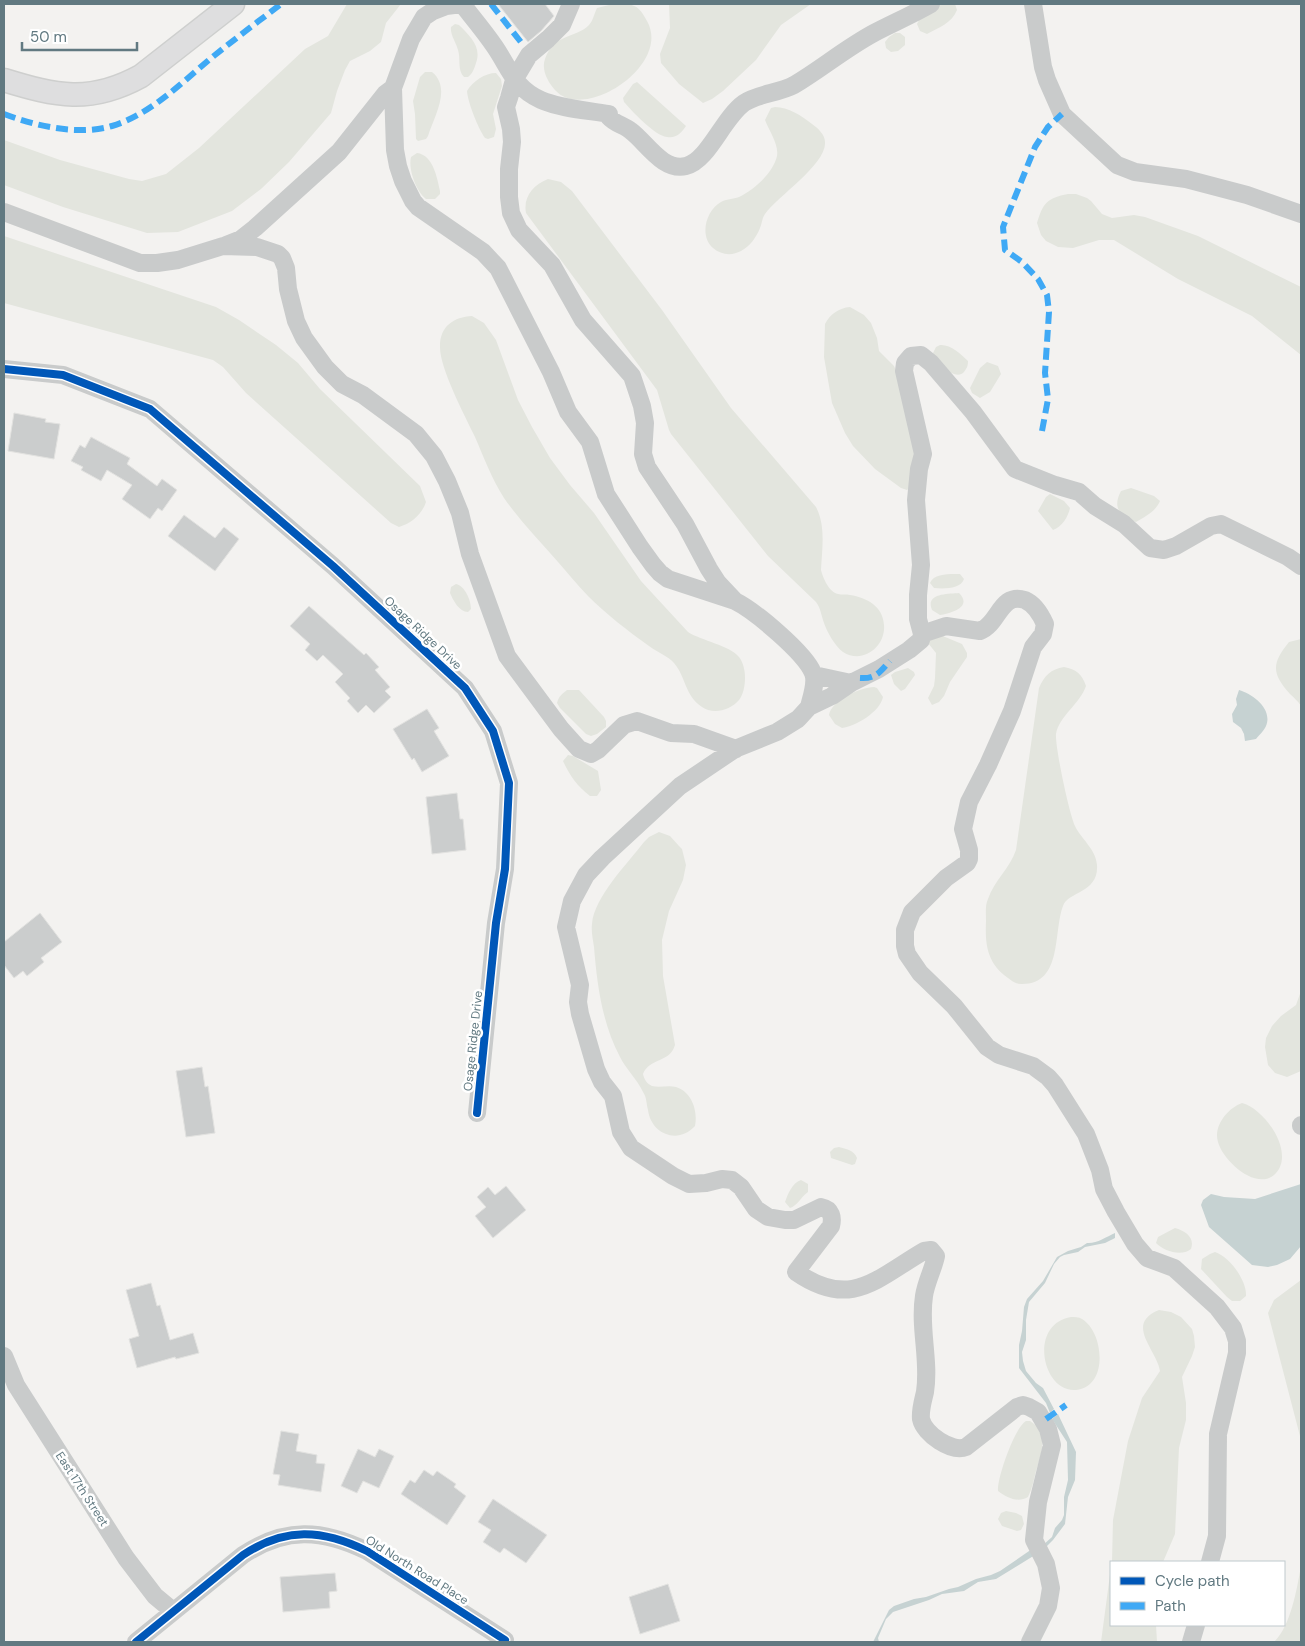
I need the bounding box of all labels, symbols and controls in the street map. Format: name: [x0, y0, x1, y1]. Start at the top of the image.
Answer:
scale bar: [22, 20, 138, 52]
text: 50 m: [30, 27, 67, 47]
street label: Osage Ridge Drive: [381, 593, 465, 673]
street label: Osage Ridge Drive: [460, 990, 486, 1092]
street label: East 17th Street: [52, 1449, 112, 1530]
street label: Old North Road Place: [363, 1532, 472, 1608]
legend: [1110, 1561, 1285, 1626]
text: Cycle path: [1155, 1571, 1230, 1591]
text: Path: [1155, 1596, 1186, 1616]

